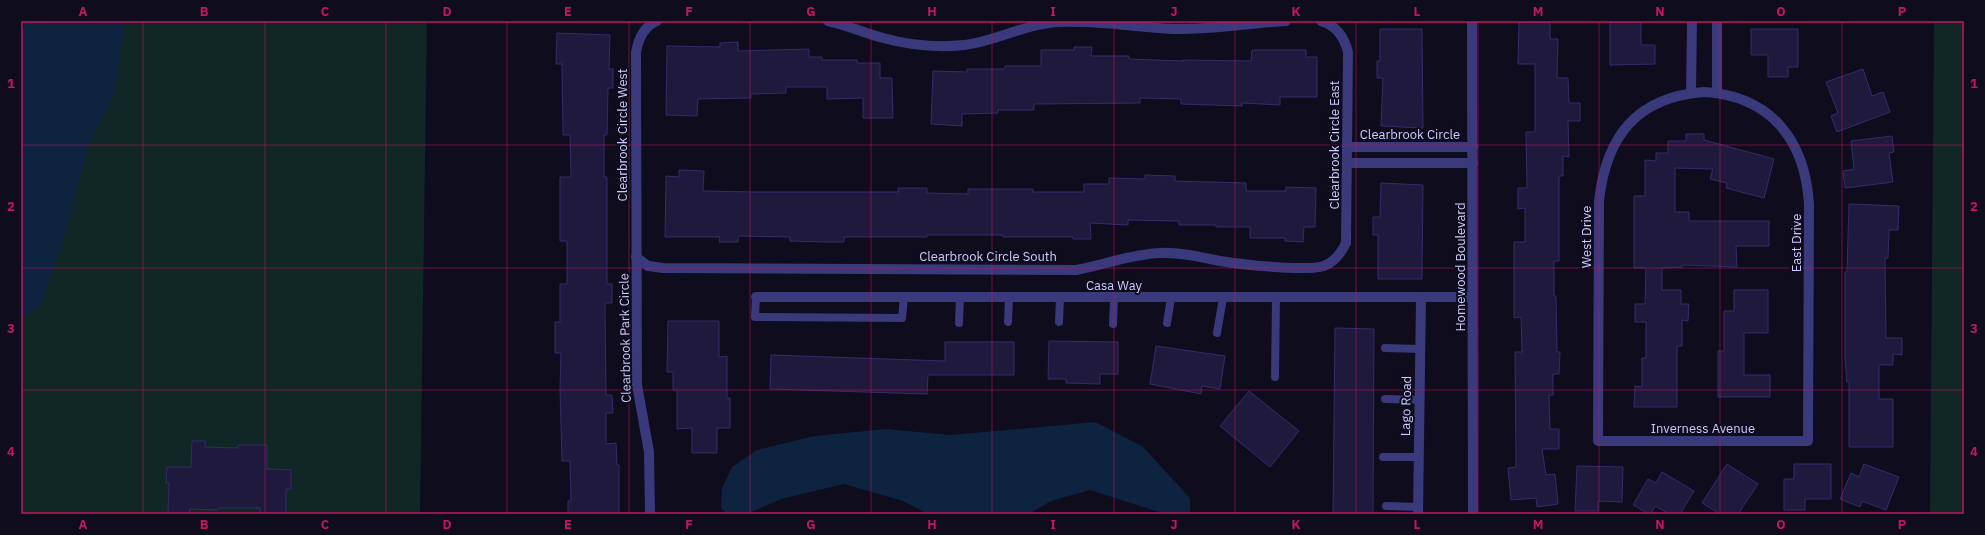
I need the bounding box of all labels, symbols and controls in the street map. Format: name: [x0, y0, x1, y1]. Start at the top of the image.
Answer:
text: A: [79, 3, 88, 20]
text: B: [200, 3, 209, 20]
text: C: [321, 3, 330, 20]
text: D: [442, 3, 452, 20]
text: E: [564, 3, 572, 20]
text: F: [685, 3, 693, 20]
text: G: [806, 3, 816, 20]
text: H: [927, 3, 937, 20]
text: I: [1050, 3, 1056, 20]
text: J: [1170, 3, 1178, 20]
text: K: [1291, 3, 1301, 20]
text: L: [1414, 3, 1421, 20]
text: M: [1533, 3, 1543, 20]
text: N: [1655, 3, 1665, 20]
text: O: [1776, 3, 1786, 20]
text: P: [1898, 3, 1907, 20]
street label: Clearbrook Circle West: [614, 69, 631, 201]
text: 1: [7, 75, 15, 92]
text: 1: [1970, 75, 1978, 92]
street label: Clearbrook Circle East: [1326, 81, 1343, 209]
street label: Clearbrook Circle: [1360, 126, 1460, 143]
text: 2: [7, 198, 15, 215]
text: 2: [1970, 198, 1978, 215]
street label: Homewood Boulevard: [1452, 202, 1469, 332]
street label: West Drive: [1578, 206, 1595, 268]
street label: East Drive: [1788, 214, 1805, 272]
street label: Clearbrook Circle South: [919, 248, 1057, 265]
street label: Clearbrook Park Circle: [615, 273, 635, 403]
street label: Casa Way: [1086, 277, 1143, 294]
text: 3: [7, 320, 15, 337]
text: 3: [1970, 320, 1978, 337]
street label: Lago Road: [1397, 376, 1415, 436]
street label: Inverness Avenue: [1651, 420, 1755, 437]
text: 4: [7, 443, 15, 460]
text: 4: [1970, 443, 1978, 460]
text: A: [79, 516, 88, 533]
text: B: [200, 516, 209, 533]
text: C: [321, 516, 330, 533]
text: D: [442, 516, 452, 533]
text: E: [564, 516, 572, 533]
text: F: [685, 516, 693, 533]
text: G: [806, 516, 816, 533]
text: H: [927, 516, 937, 533]
text: I: [1050, 516, 1056, 533]
text: J: [1170, 516, 1178, 533]
text: K: [1291, 516, 1301, 533]
text: L: [1414, 516, 1421, 533]
text: M: [1533, 516, 1543, 533]
text: N: [1655, 516, 1665, 533]
text: O: [1776, 516, 1786, 533]
text: P: [1898, 516, 1907, 533]

